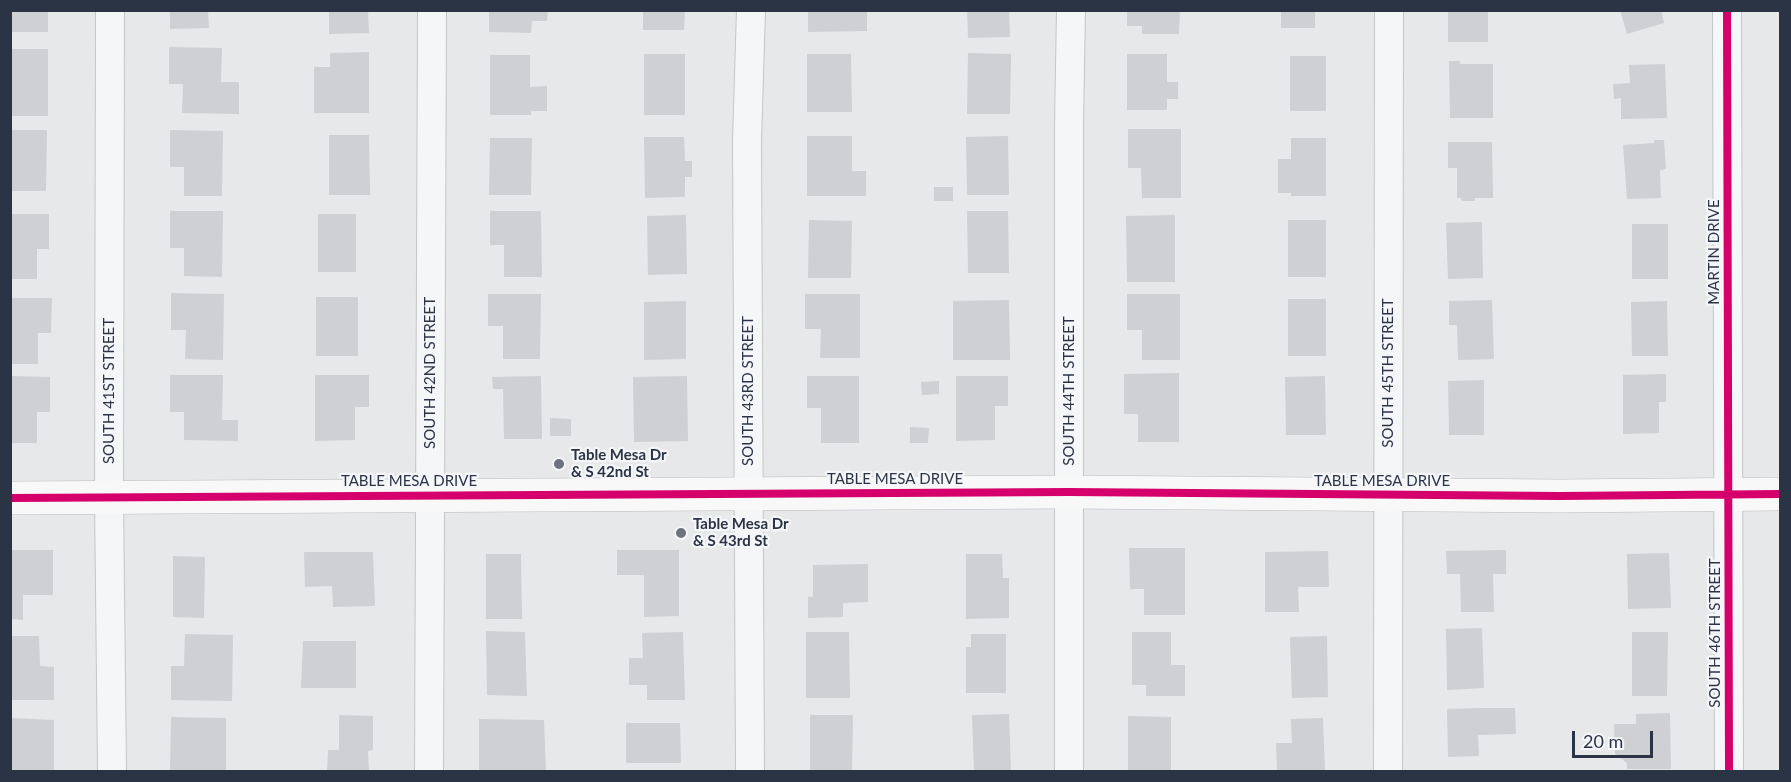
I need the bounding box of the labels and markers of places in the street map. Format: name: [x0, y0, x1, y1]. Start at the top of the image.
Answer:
place label: Table Mesa Dr & S 42nd St: [571, 446, 667, 481]
marker: Table Mesa Dr & S 42nd St: [552, 457, 566, 471]
place label: Table Mesa Dr & S 43rd St: [693, 515, 789, 550]
marker: Table Mesa Dr & S 43rd St: [674, 526, 688, 540]

